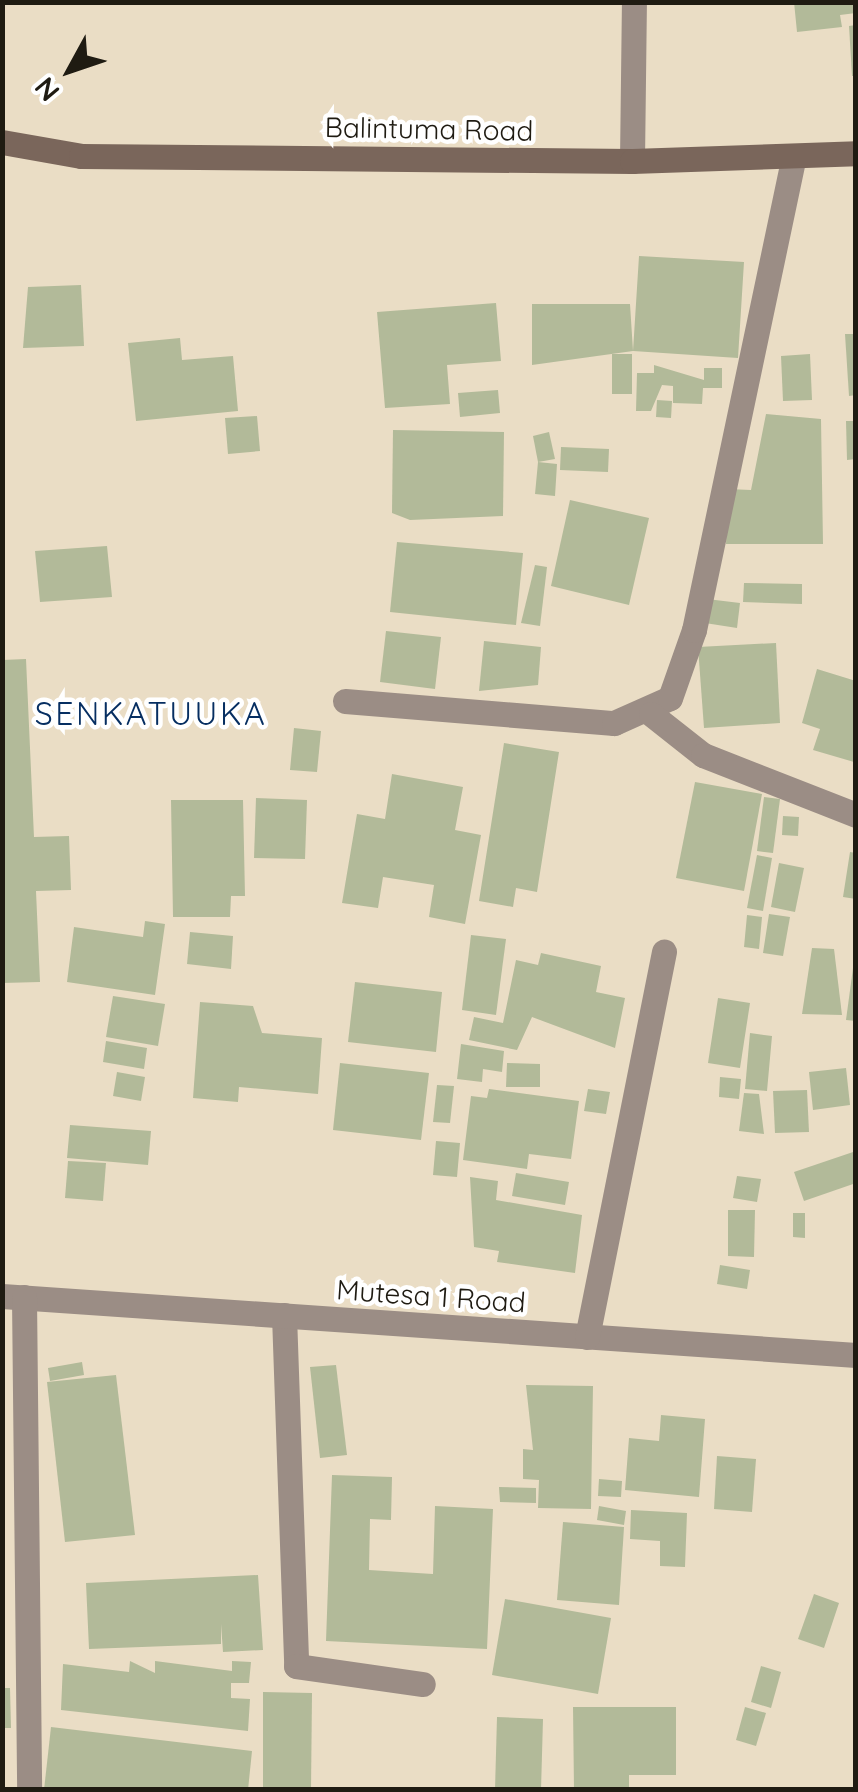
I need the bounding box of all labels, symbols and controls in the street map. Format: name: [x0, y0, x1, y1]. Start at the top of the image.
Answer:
north arrow: [20, 20, 120, 120]
text: N: [27, 70, 67, 109]
street label: Balintuma Road: [324, 110, 534, 148]
district label: SENKATUUKA: [35, 694, 267, 732]
street label: Mutesa 1 Road: [335, 1273, 527, 1319]

